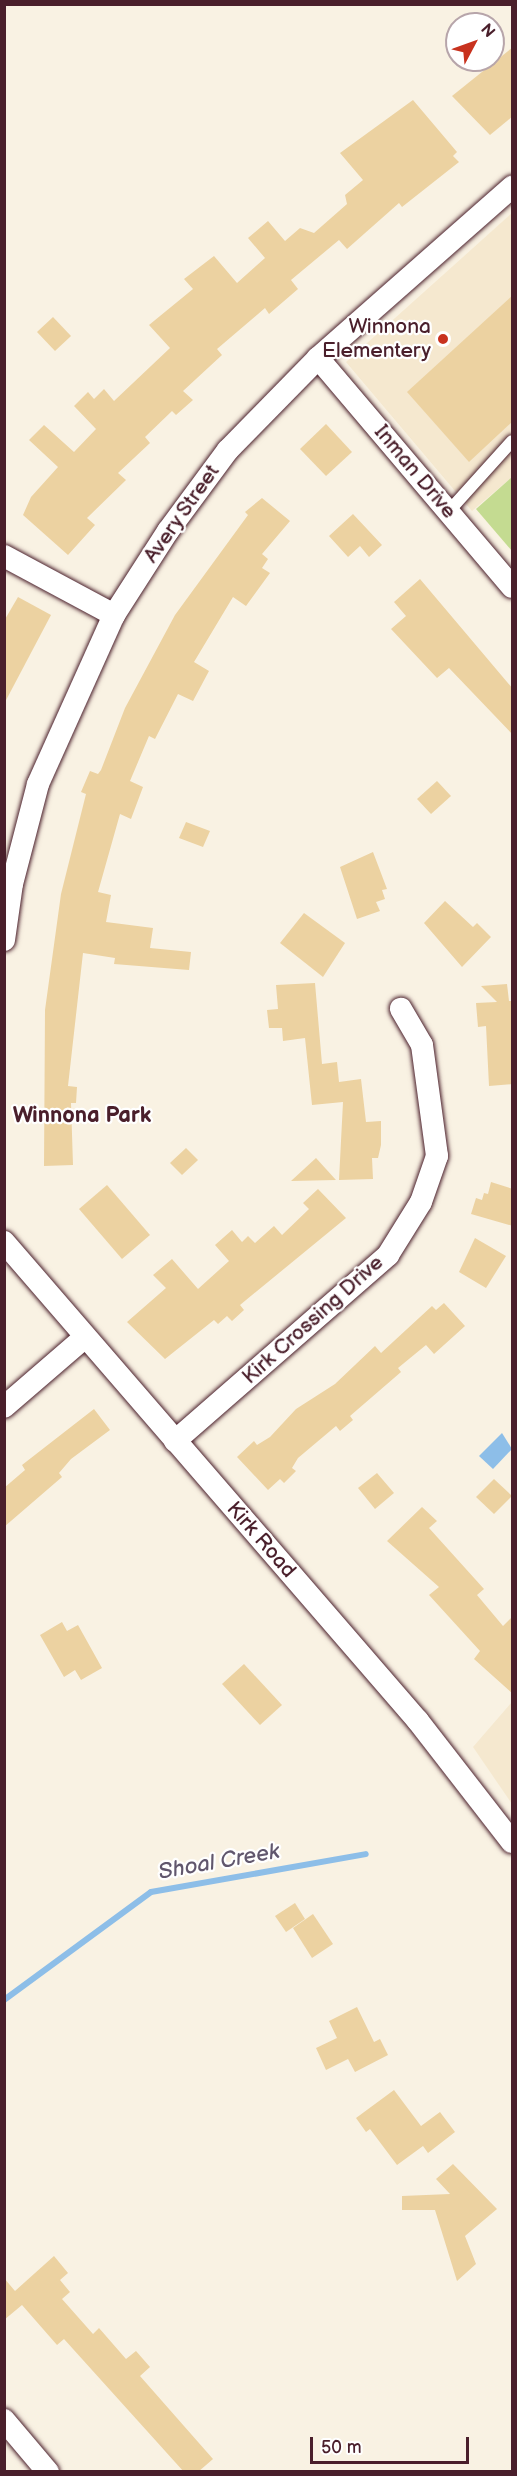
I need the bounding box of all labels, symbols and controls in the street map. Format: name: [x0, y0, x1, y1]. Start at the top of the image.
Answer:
north arrow: [445, 12, 505, 72]
text: N: [476, 20, 499, 42]
place label: Winnona Elementery: [322, 314, 431, 364]
marker: Winnona Elementery: [436, 332, 450, 346]
street label: Inman Drive: [369, 420, 461, 524]
street label: Avery Street: [138, 459, 226, 569]
district label: Winnona Park: [13, 1103, 151, 1129]
street label: Kirk Crossing Drive: [237, 1250, 389, 1390]
street label: Kirk Road: [221, 1497, 301, 1583]
water label: Shoal Creek: [156, 1838, 282, 1886]
scale bar: [313, 2425, 472, 2463]
text: 50 m: [321, 2437, 362, 2458]

